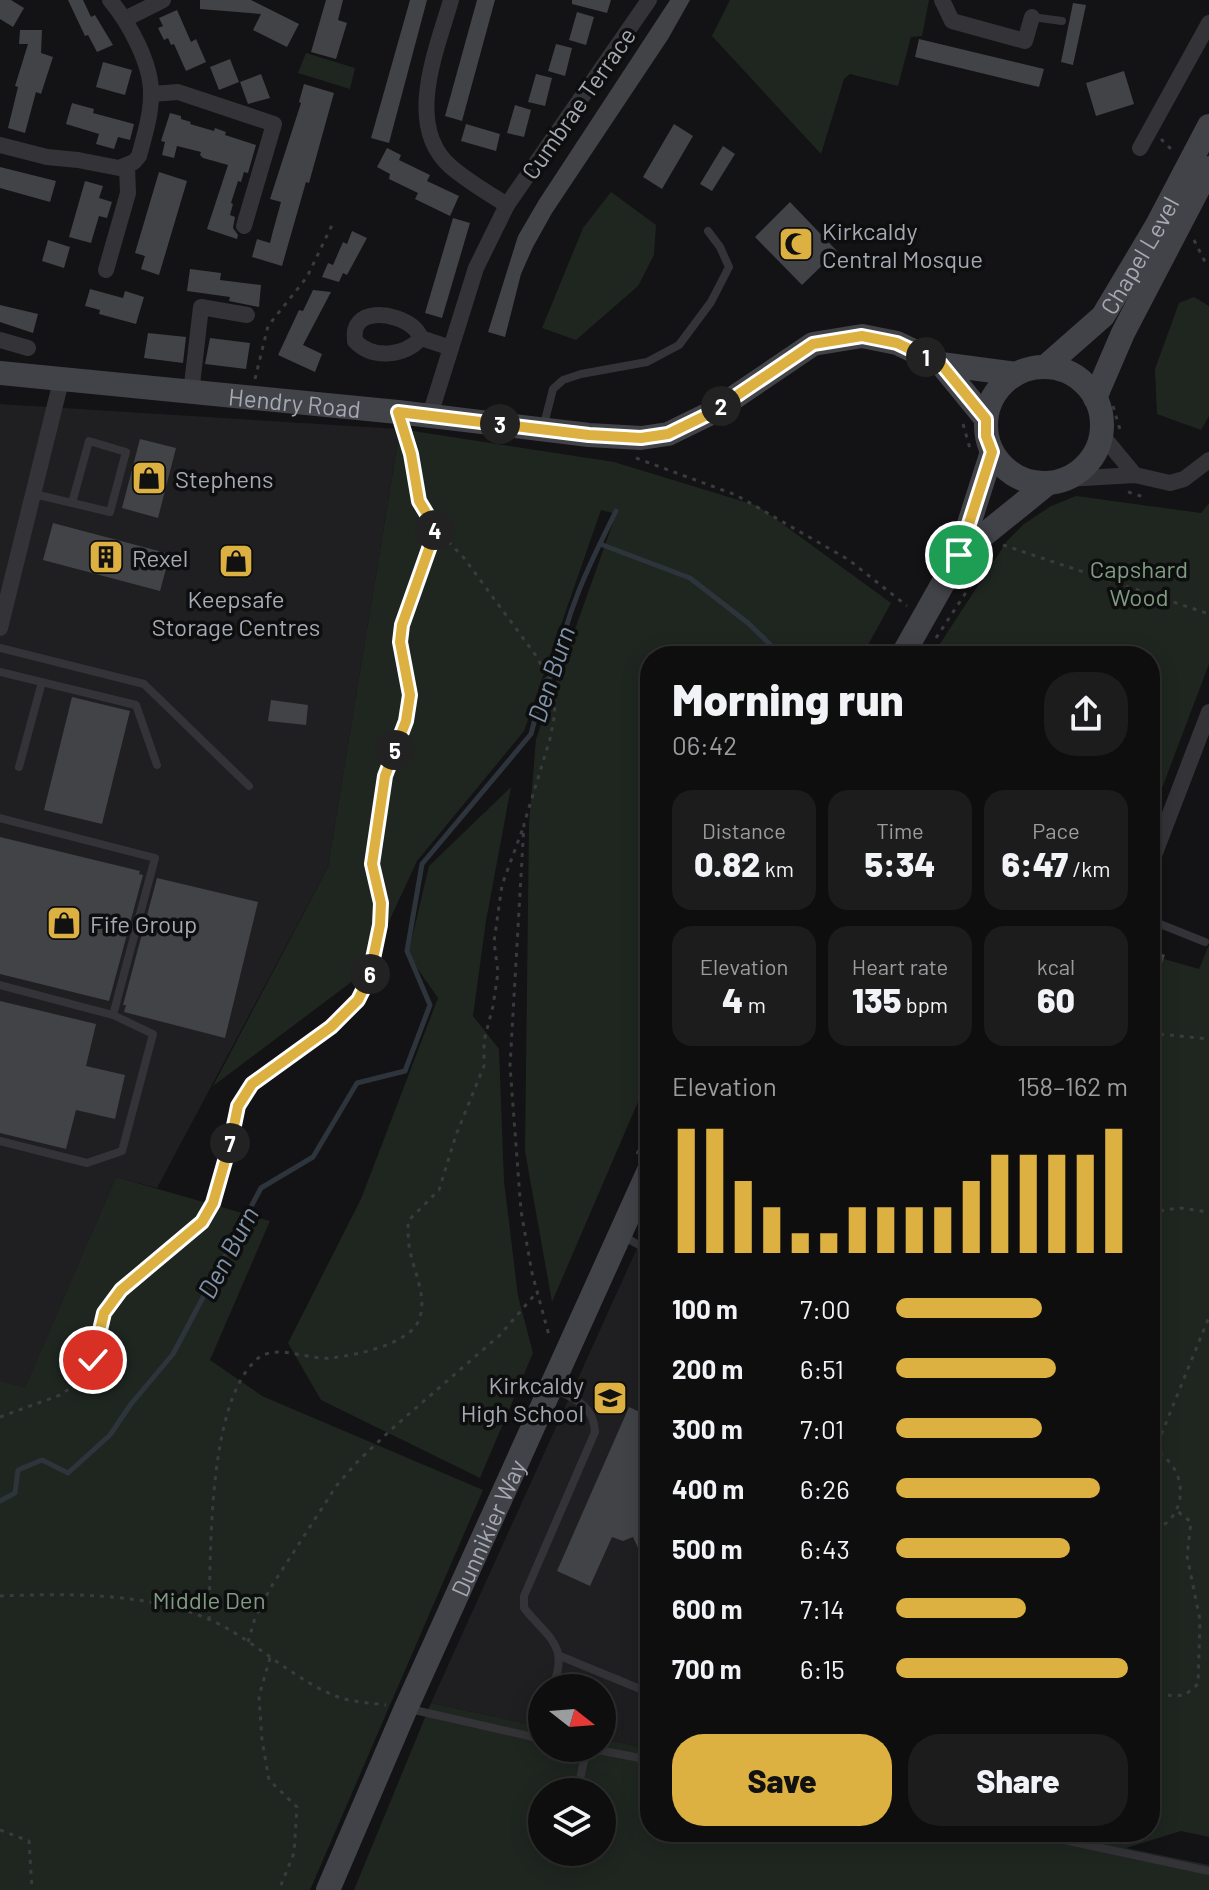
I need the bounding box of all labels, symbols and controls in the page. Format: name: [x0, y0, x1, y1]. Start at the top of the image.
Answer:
street label: Cumbrae Terrace: [515, 22, 641, 184]
street label: Chapel Level: [1093, 191, 1184, 319]
place label: Kirkcaldy Central Mosque: [822, 216, 983, 273]
mosque icon: Kirkcaldy Central Mosque: [777, 225, 815, 263]
pin: 1: [906, 337, 946, 377]
text: 1: [922, 344, 930, 370]
street label: Hendry Road: [227, 381, 362, 423]
pin: 2: [701, 386, 741, 426]
text: 2: [715, 393, 727, 419]
pin: 3: [480, 404, 520, 444]
text: 3: [494, 411, 506, 437]
shop icon: Stephens: [130, 459, 168, 497]
place label: Stephens: [175, 464, 273, 493]
pin: 4: [415, 510, 455, 550]
text: 4: [428, 517, 442, 543]
pin: [925, 521, 993, 589]
icon: arrive: [937, 533, 981, 577]
building icon: Rexel: [87, 538, 125, 576]
shop icon: Keepsafe Storage Centres: [217, 542, 255, 580]
place label: Rexel: [132, 543, 188, 572]
park label: Capshard Wood: [1090, 554, 1188, 611]
place label: Keepsafe Storage Centres: [152, 584, 320, 641]
water label: Den Burn: [520, 622, 580, 726]
text: Morning run: [672, 672, 904, 725]
button: share: [1044, 672, 1128, 756]
text: 06:42: [672, 729, 737, 760]
pin: 5: [375, 730, 415, 770]
text: 5: [389, 737, 401, 763]
text: Distance: [702, 817, 786, 843]
text: Time: [876, 817, 924, 843]
text: Pace: [1032, 817, 1080, 843]
text: 0.82: [694, 843, 760, 884]
text: 5:34: [864, 843, 936, 884]
text: 6:47: [1001, 843, 1068, 884]
text: km: [760, 855, 794, 881]
text: /km: [1068, 855, 1111, 881]
shop icon: Fife Group: [45, 904, 83, 942]
place label: Fife Group: [90, 909, 197, 938]
text: Elevation: [700, 953, 788, 979]
text: Heart rate: [852, 953, 948, 979]
text: kcal: [1037, 953, 1075, 979]
pin: 6: [350, 954, 390, 994]
text: 6: [364, 961, 376, 987]
text: 4: [722, 979, 743, 1020]
text: 135: [852, 979, 901, 1020]
text: 60: [1037, 979, 1075, 1020]
text: m: [743, 991, 766, 1017]
text: bpm: [901, 991, 948, 1017]
text: Elevation: [672, 1070, 777, 1101]
text: 158–162 m: [1017, 1070, 1128, 1101]
pin: 7: [210, 1123, 250, 1163]
text: 7: [225, 1130, 235, 1156]
water label: Den Burn: [190, 1201, 264, 1303]
text: 100 m: [672, 1293, 738, 1324]
text: 7:00: [800, 1293, 851, 1324]
pin: [59, 1326, 127, 1394]
icon: check: [71, 1338, 115, 1382]
text: 200 m: [672, 1353, 743, 1384]
text: 6:51: [800, 1353, 844, 1384]
place label: Kirkcaldy High School: [461, 1370, 584, 1427]
school or university icon: Kirkcaldy High School: [591, 1379, 629, 1417]
text: 300 m: [672, 1413, 743, 1444]
text: 7:01: [800, 1413, 844, 1444]
street label: Dunnikier Way: [444, 1455, 531, 1601]
text: 400 m: [672, 1473, 744, 1504]
text: 6:26: [800, 1473, 850, 1504]
text: 500 m: [672, 1533, 743, 1564]
text: 6:43: [800, 1533, 850, 1564]
park label: Middle Den: [152, 1585, 266, 1614]
text: 600 m: [672, 1593, 743, 1624]
text: 7:14: [800, 1593, 845, 1624]
text: 700 m: [672, 1653, 741, 1684]
text: 6:15: [800, 1653, 845, 1684]
north arrow: [528, 1674, 616, 1762]
map controls: [528, 1674, 616, 1866]
button: Save: [672, 1734, 892, 1826]
button: Share: [908, 1734, 1128, 1826]
button: layers: [528, 1778, 616, 1866]

